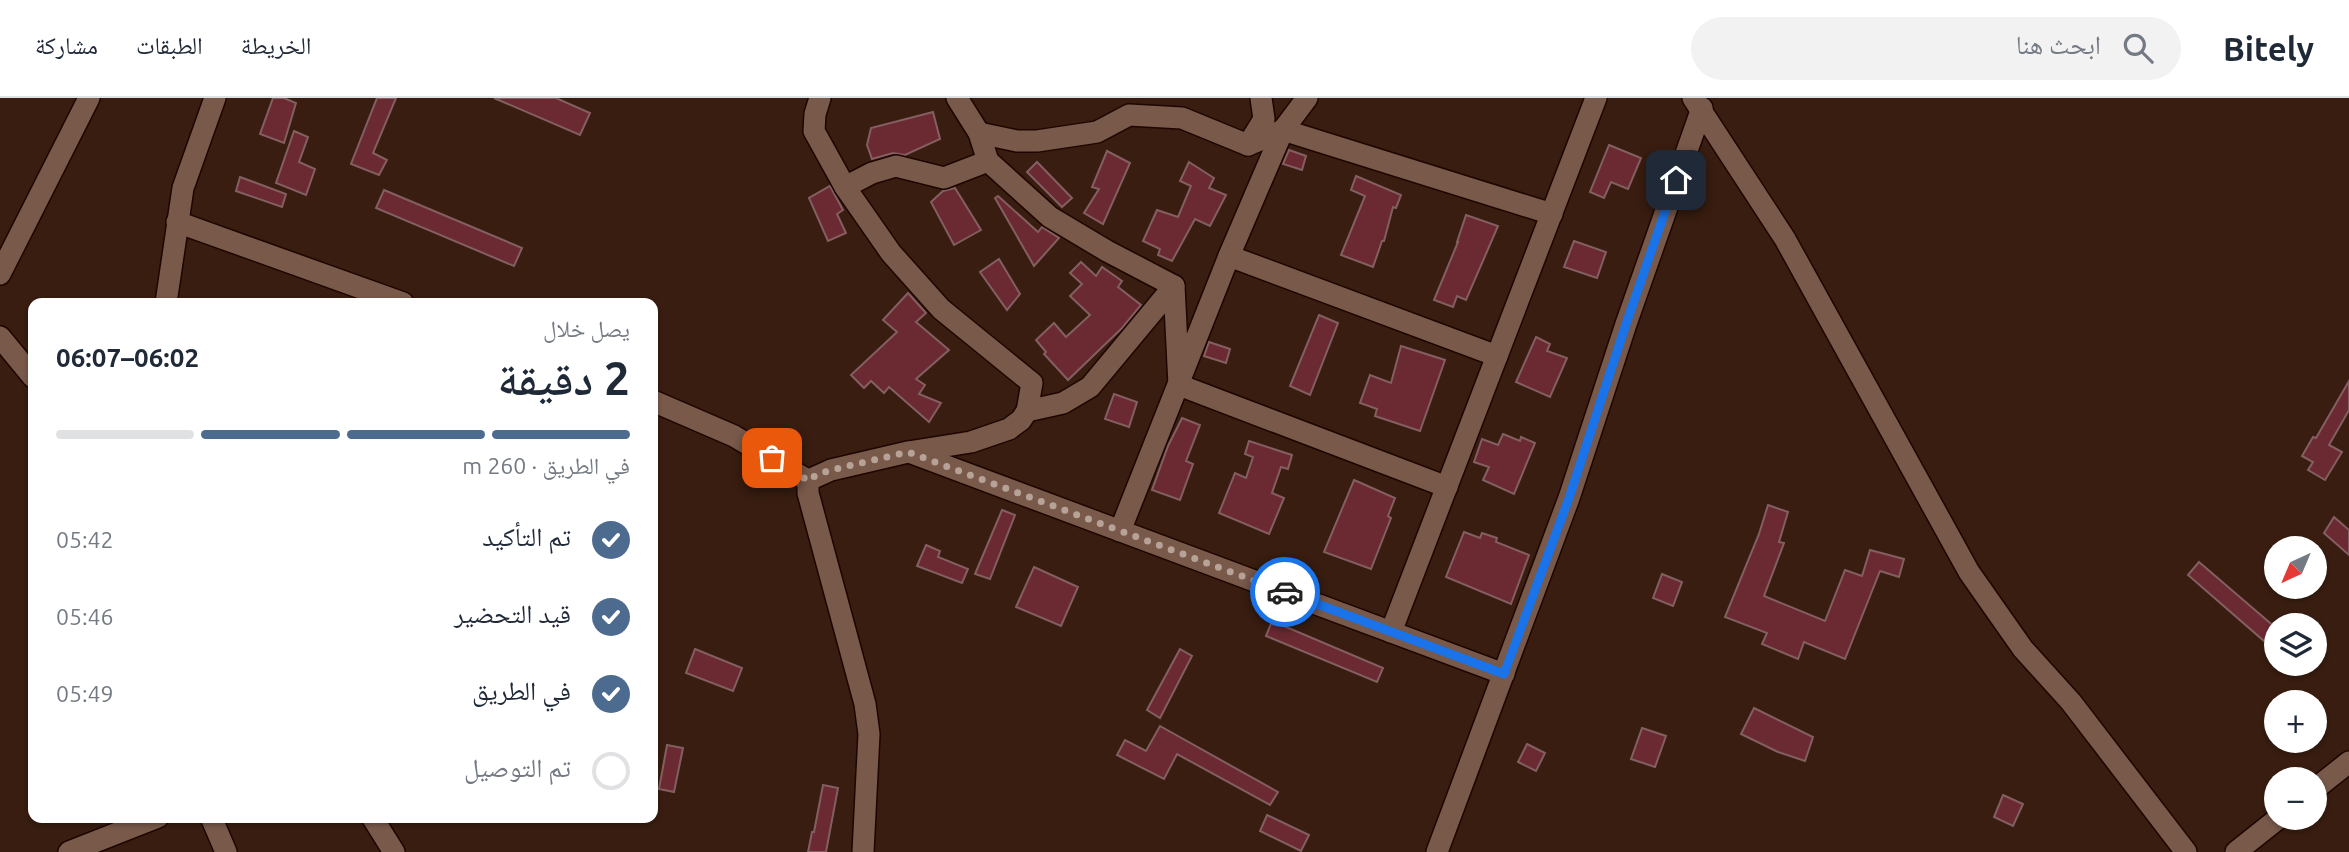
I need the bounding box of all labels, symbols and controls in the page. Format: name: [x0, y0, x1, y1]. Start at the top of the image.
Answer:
search box: [1691, 17, 2181, 80]
icon: search: [2119, 29, 2157, 67]
text: ابحث هنا: [2016, 30, 2101, 59]
text: Bitely: [2223, 30, 2314, 67]
text: مشاركة: [35, 32, 98, 59]
text: الطبقات: [136, 32, 203, 59]
text: الخريطة: [241, 32, 311, 59]
pin: [1646, 150, 1706, 210]
icon: home: [1657, 161, 1695, 199]
text: يصل خلال: [543, 316, 630, 341]
text: 06:02–06:07: [56, 343, 199, 372]
text: 2 دقيقة: [498, 352, 630, 404]
pin: [742, 428, 802, 488]
icon: bag: [753, 439, 791, 477]
text: في الطريق · 260 m: [462, 453, 630, 478]
icon: check: [592, 521, 630, 559]
text: تم التأكيد: [482, 522, 571, 551]
text: 05:42: [56, 527, 114, 552]
north arrow: [2264, 536, 2328, 598]
map controls: [2264, 536, 2327, 830]
courier: [1250, 557, 1320, 627]
icon: car: [1266, 573, 1304, 611]
icon: check: [592, 598, 630, 636]
text: قيد التحضير: [454, 599, 571, 628]
text: 05:46: [56, 604, 114, 629]
button: layers: [2264, 613, 2327, 676]
icon: check: [592, 675, 630, 713]
text: في الطريق: [472, 676, 571, 705]
text: 05:49: [56, 681, 114, 706]
button: +: [2264, 690, 2327, 753]
text: تم التوصيل: [464, 753, 571, 782]
button: −: [2264, 767, 2327, 830]

